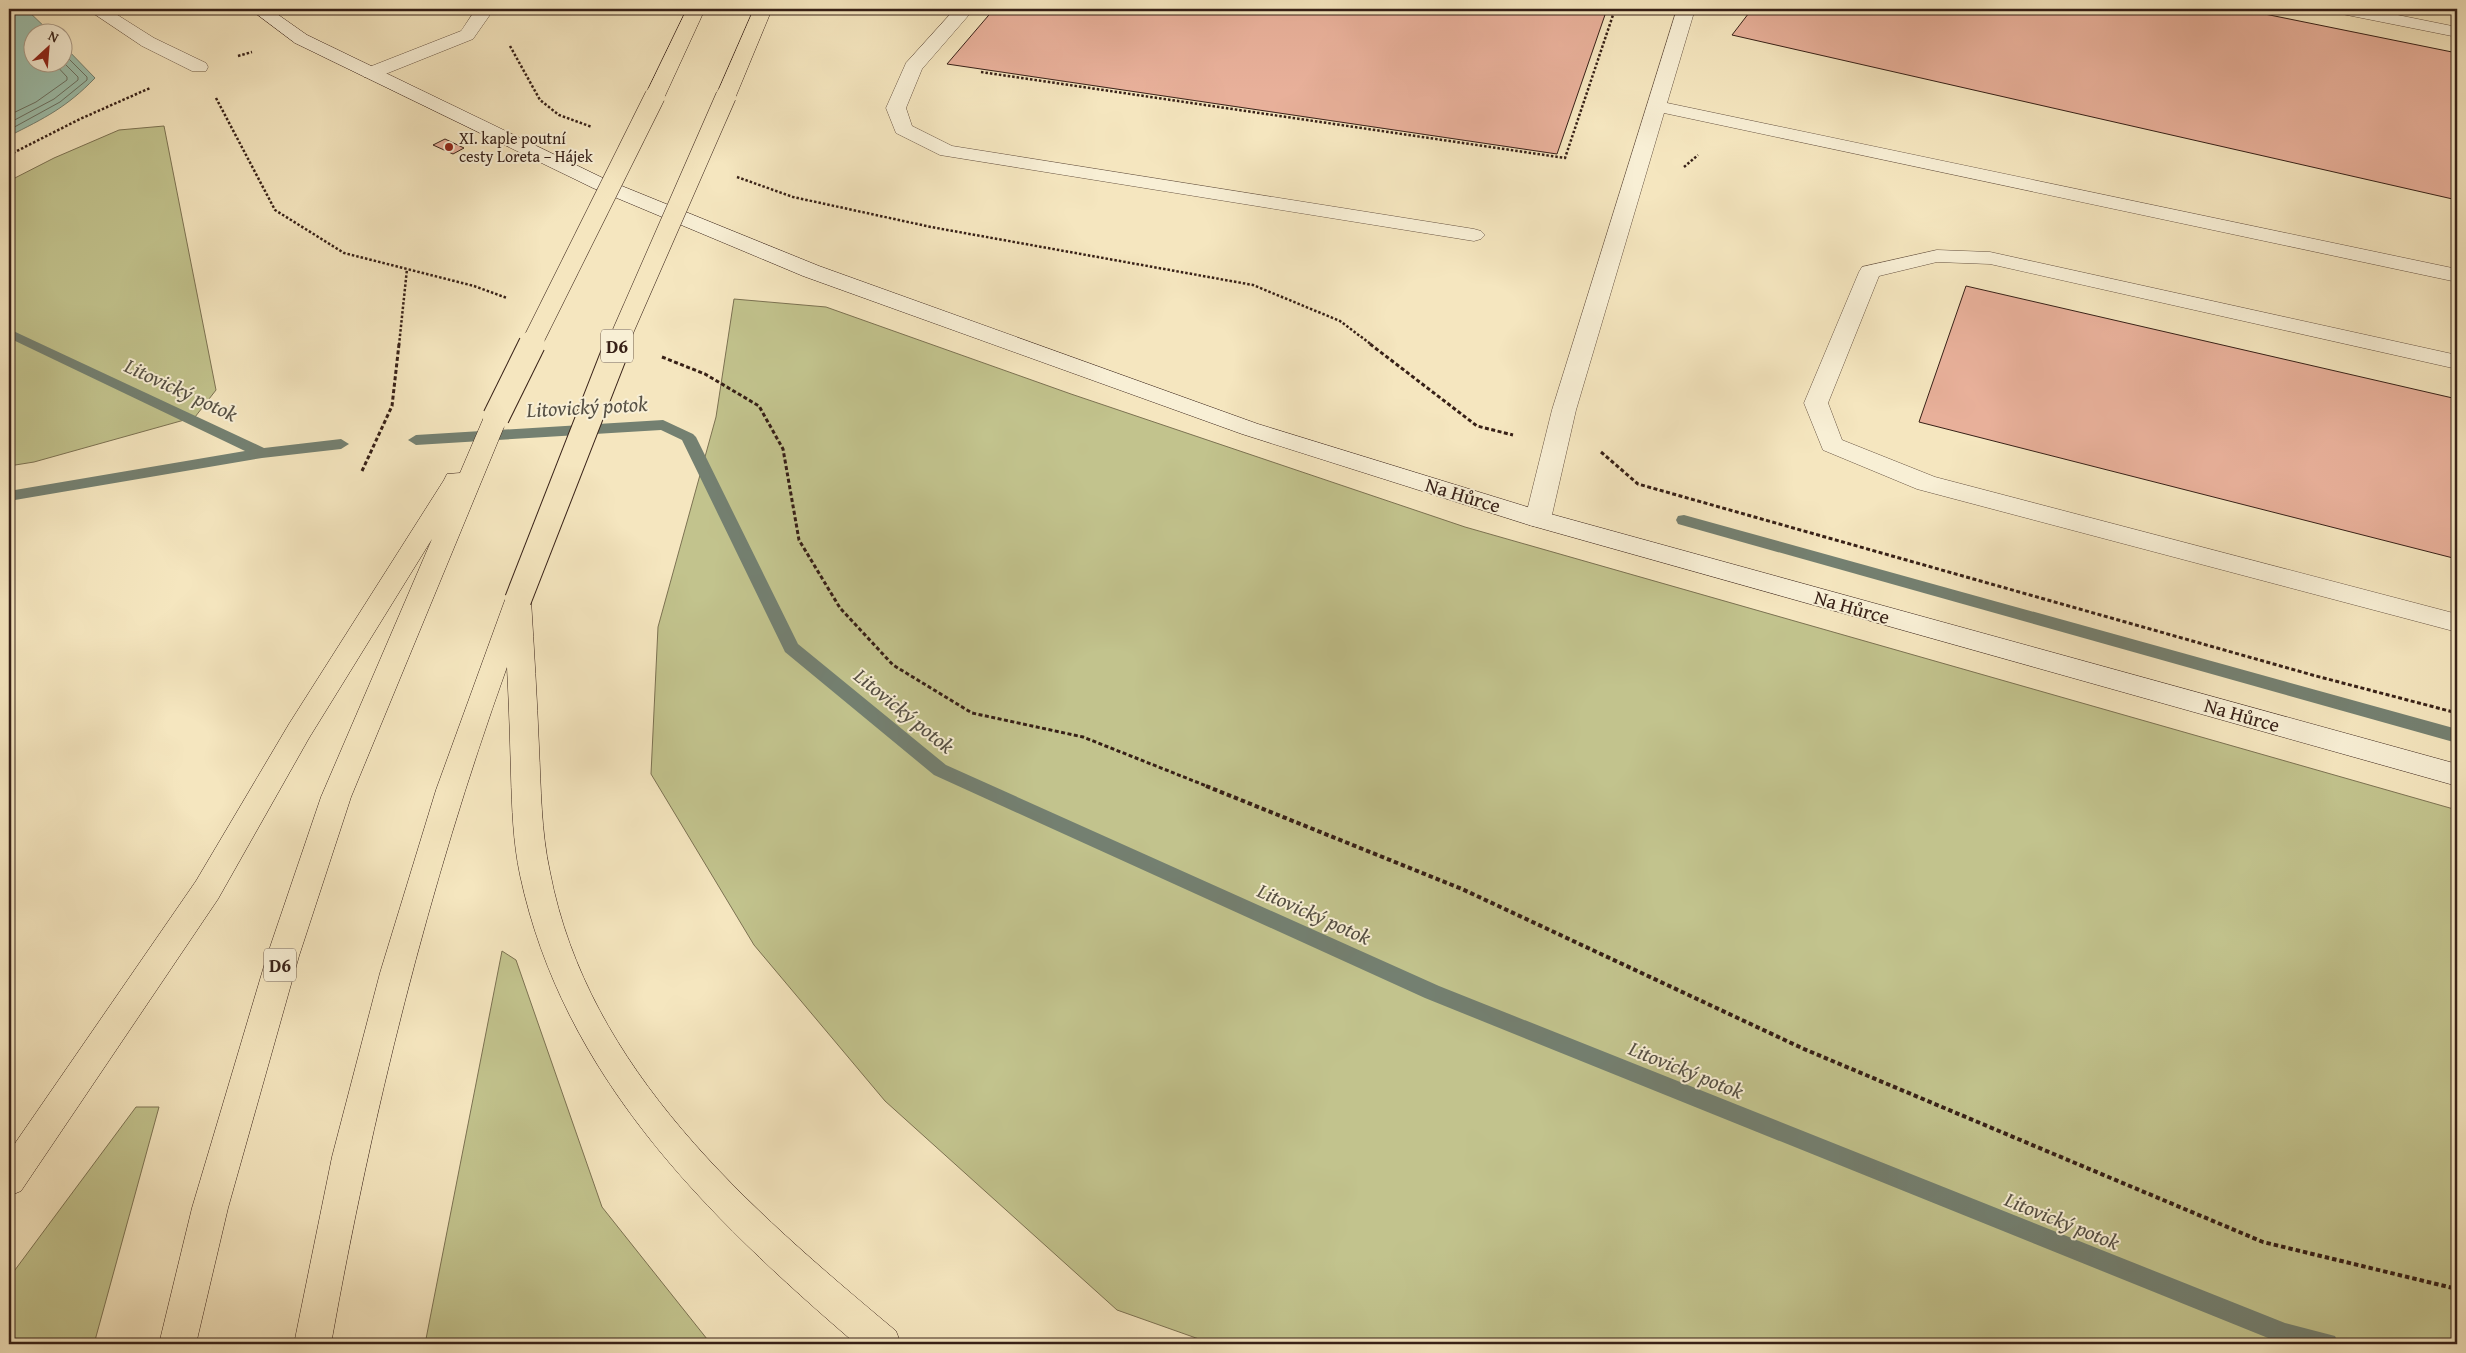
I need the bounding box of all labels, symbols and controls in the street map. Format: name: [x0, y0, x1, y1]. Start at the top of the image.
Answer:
north arrow: [22, 22, 72, 72]
text: N: [45, 25, 63, 48]
place label: ⅩⅠ. kaple poutní cesty Loreta – Hájek: [459, 126, 594, 168]
marker: ⅩⅠ. kaple poutní cesty Loreta – Hájek: [443, 141, 455, 153]
road number: D6: [601, 330, 633, 362]
water label: Litovický potok: [119, 349, 243, 429]
water label: Litovický potok: [525, 388, 649, 425]
street label: Na Hůrce: [1422, 469, 1504, 520]
street label: Na Hůrce: [1811, 582, 1893, 631]
water label: Litovický potok: [847, 660, 962, 761]
street label: Na Hůrce: [2201, 690, 2283, 739]
water label: Litovický potok: [1252, 874, 1376, 953]
road number: D6: [264, 948, 296, 982]
water label: Litovický potok: [1623, 1032, 1749, 1107]
water label: Litovický potok: [1999, 1183, 2125, 1258]

